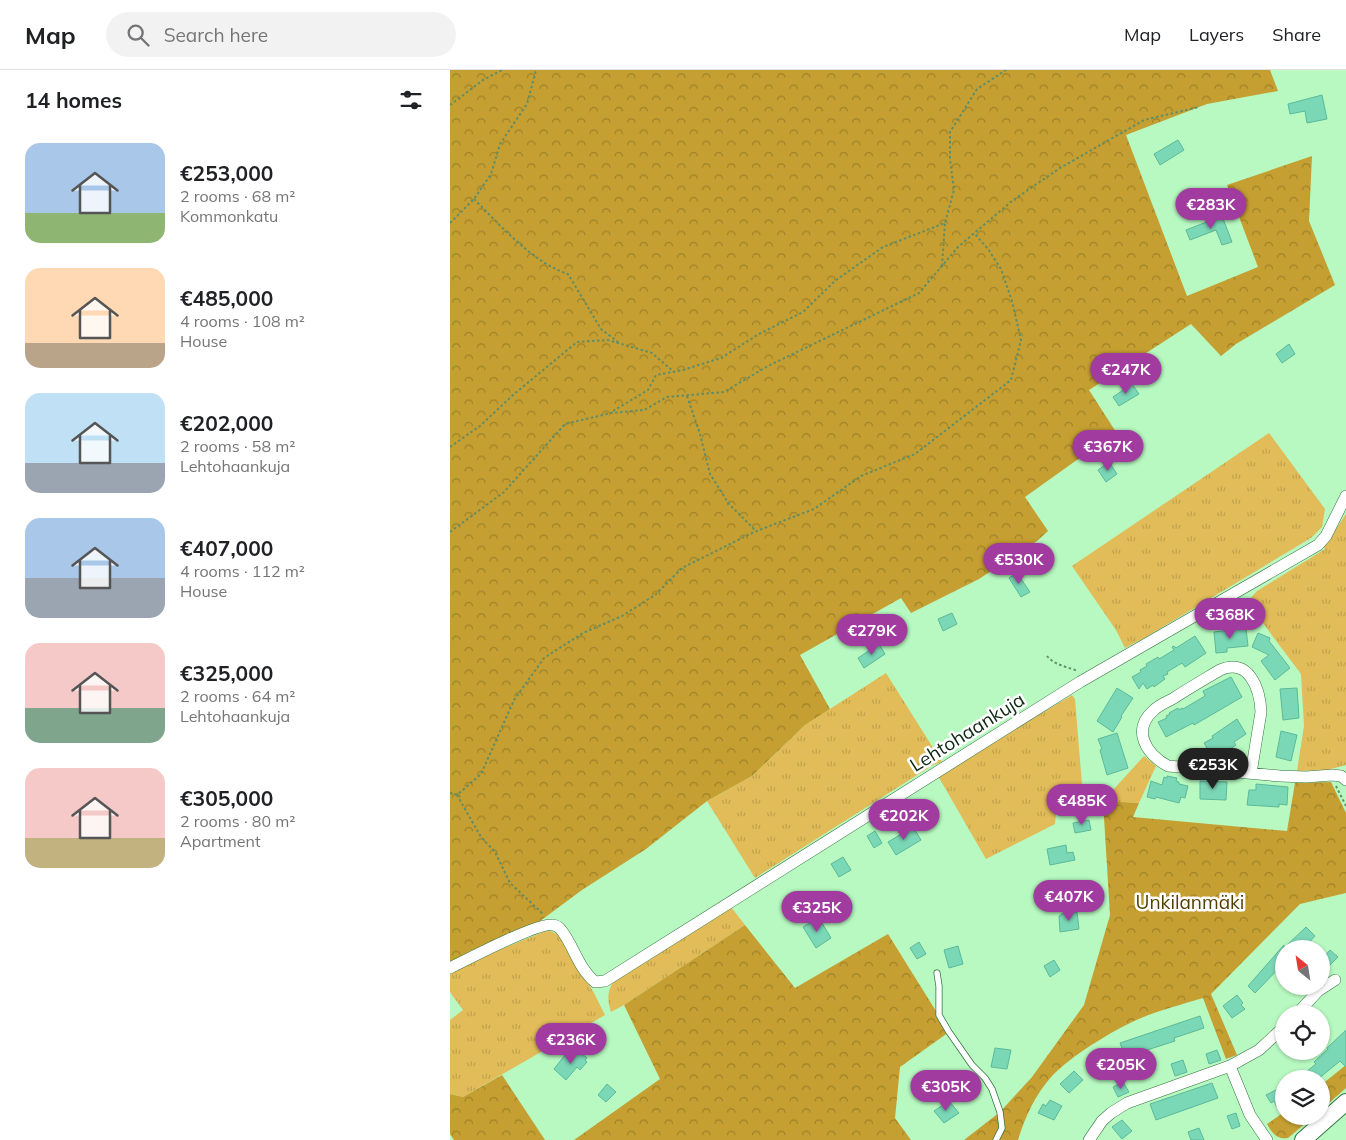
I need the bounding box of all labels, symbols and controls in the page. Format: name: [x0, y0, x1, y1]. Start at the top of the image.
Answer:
search box: [106, 12, 456, 57]
text: Map: [25, 20, 76, 50]
icon: search: [124, 21, 152, 49]
text: Search here: [164, 23, 268, 47]
text: Map: [1124, 23, 1161, 46]
text: Layers: [1189, 23, 1244, 46]
text: Share: [1272, 23, 1321, 46]
icon: filters: [397, 86, 425, 114]
text: 14 homes: [25, 87, 122, 113]
text: €253,000: [180, 160, 273, 186]
icon: home: [65, 163, 125, 223]
text: 2 rooms · 68 m²: [180, 186, 295, 206]
pin: €283K: [1176, 188, 1246, 230]
text: €283K: [1186, 194, 1236, 214]
text: Kommonkatu: [180, 206, 278, 226]
text: €485,000: [180, 285, 273, 311]
icon: home: [65, 288, 125, 348]
text: 4 rooms · 108 m²: [180, 311, 305, 331]
text: House: [180, 331, 227, 351]
pin: €247K: [1091, 352, 1161, 395]
text: €247K: [1101, 359, 1151, 379]
text: €202,000: [180, 410, 273, 436]
icon: home: [65, 413, 125, 473]
pin: €367K: [1073, 430, 1143, 472]
text: 2 rooms · 58 m²: [180, 436, 295, 456]
text: €367K: [1083, 436, 1133, 456]
text: Lehtohaankuja: [180, 456, 290, 476]
text: €407,000: [180, 535, 273, 561]
icon: home: [65, 538, 125, 598]
pin: €530K: [984, 542, 1054, 585]
text: €530K: [994, 549, 1044, 569]
text: 4 rooms · 112 m²: [180, 561, 305, 581]
text: House: [180, 581, 227, 601]
pin: €368K: [1195, 598, 1265, 640]
text: €368K: [1205, 604, 1255, 624]
pin: €279K: [837, 614, 907, 656]
text: €279K: [847, 620, 897, 640]
text: €325,000: [180, 660, 273, 686]
icon: home: [65, 663, 125, 723]
text: 2 rooms · 64 m²: [180, 686, 295, 706]
street label: Lehtohaankuja: [905, 687, 1029, 777]
text: Lehtohaankuja: [180, 706, 290, 726]
pin: €253K: [1178, 748, 1248, 790]
text: €253K: [1188, 754, 1238, 774]
pin: €485K: [1047, 784, 1117, 826]
text: €305,000: [180, 785, 273, 811]
icon: home: [65, 788, 125, 848]
text: €485K: [1057, 790, 1107, 810]
pin: €202K: [869, 798, 939, 841]
text: €202K: [879, 805, 929, 825]
text: 2 rooms · 80 m²: [180, 811, 295, 831]
text: Apartment: [180, 831, 261, 851]
pin: €407K: [1034, 880, 1104, 922]
text: €407K: [1044, 886, 1094, 906]
pin: €325K: [782, 890, 852, 933]
park label: Unkilanmäki: [1136, 890, 1244, 914]
text: €325K: [792, 897, 842, 917]
north arrow: [1275, 940, 1330, 995]
map controls: [1275, 940, 1330, 1125]
button: locate: [1275, 1005, 1330, 1060]
pin: €236K: [536, 1022, 606, 1065]
text: €236K: [546, 1029, 596, 1049]
pin: €205K: [1086, 1048, 1156, 1090]
text: €205K: [1096, 1054, 1146, 1074]
pin: €305K: [911, 1070, 981, 1112]
button: layers: [1275, 1070, 1330, 1125]
text: €305K: [921, 1076, 971, 1096]

